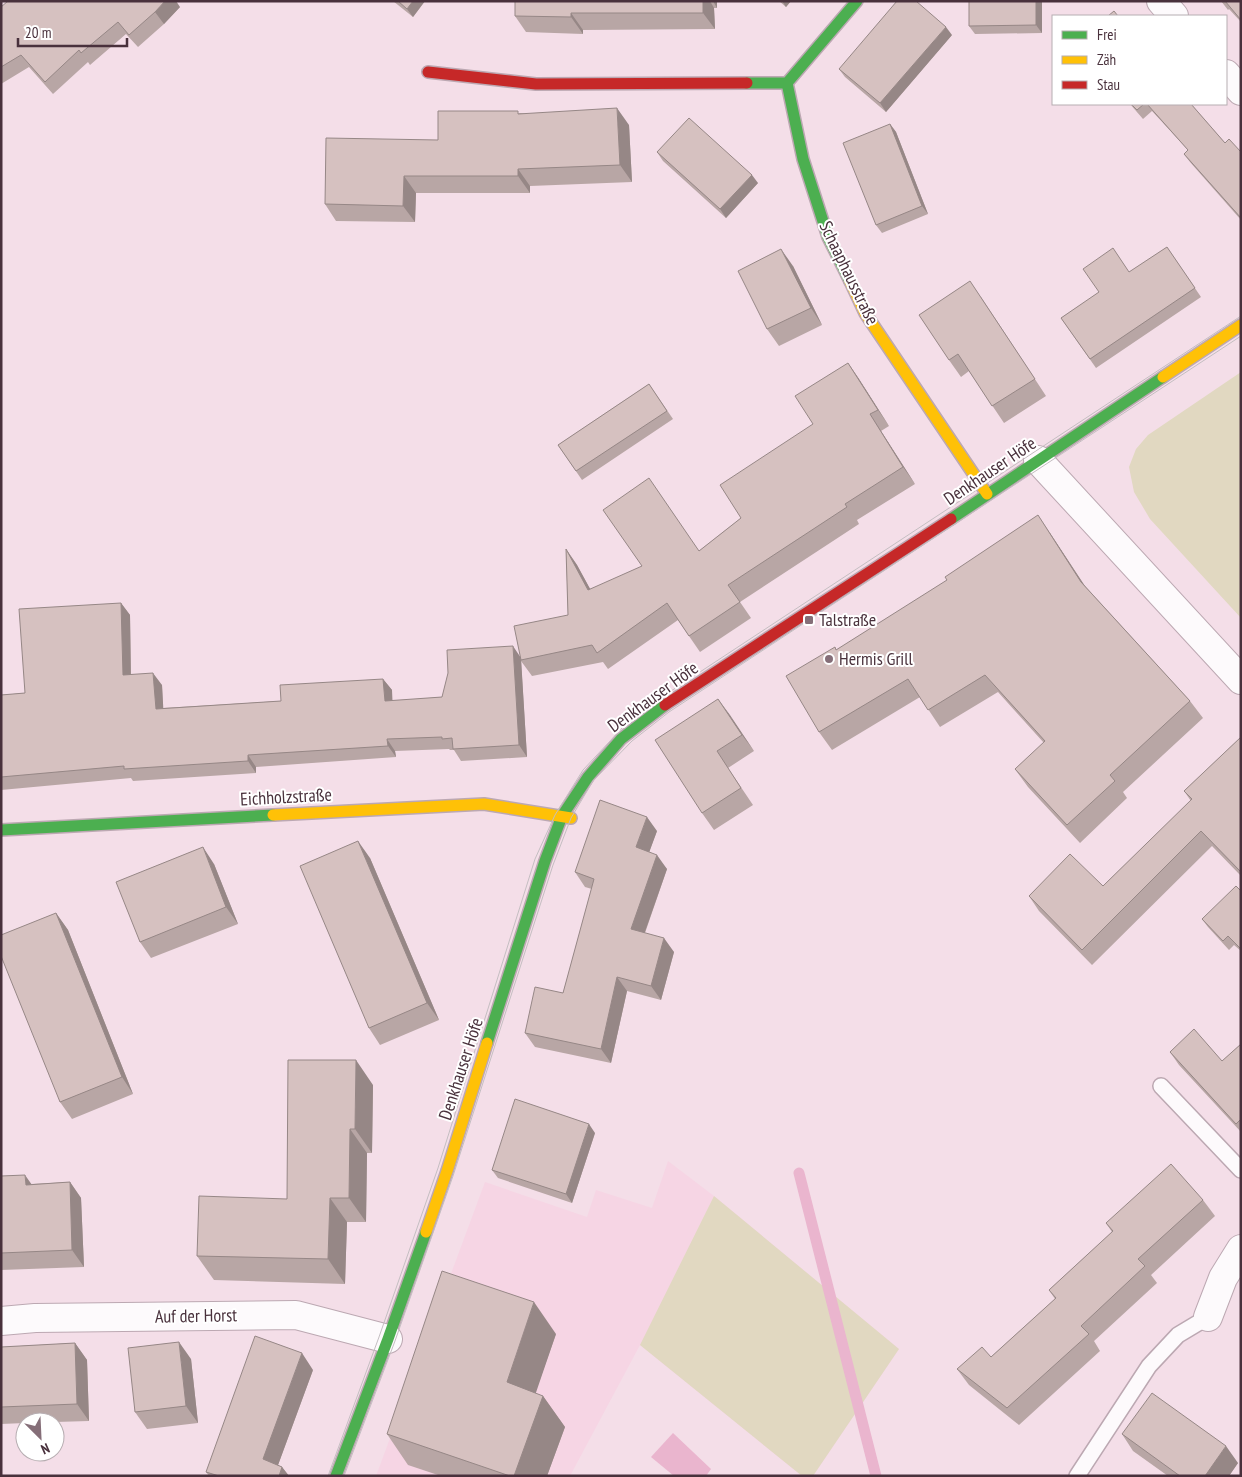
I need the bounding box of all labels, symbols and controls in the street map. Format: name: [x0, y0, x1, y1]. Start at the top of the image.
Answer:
scale bar: [18, 15, 126, 47]
legend: [1052, 15, 1227, 105]
text: 20 m: [25, 23, 51, 42]
text: Frei: [1097, 25, 1117, 44]
text: Zäh: [1097, 50, 1116, 69]
text: Stau: [1097, 75, 1120, 94]
street label: Schaaphausstraße: [814, 217, 884, 328]
street label: Denkhauser Höfe: [939, 431, 1040, 510]
place label: Talstraße: [819, 608, 876, 631]
marker: Talstraße: [803, 614, 815, 626]
place label: Hermis Grill: [839, 647, 913, 670]
marker: Hermis Grill: [823, 653, 835, 665]
street label: Denkhauser Höfe: [603, 656, 702, 737]
street label: Eichholzstraße: [240, 783, 332, 810]
street label: Denkhauser Höfe: [433, 1015, 488, 1123]
street label: Auf der Horst: [155, 1303, 237, 1328]
north arrow: [15, 1412, 65, 1462]
text: N: [38, 1439, 52, 1459]

